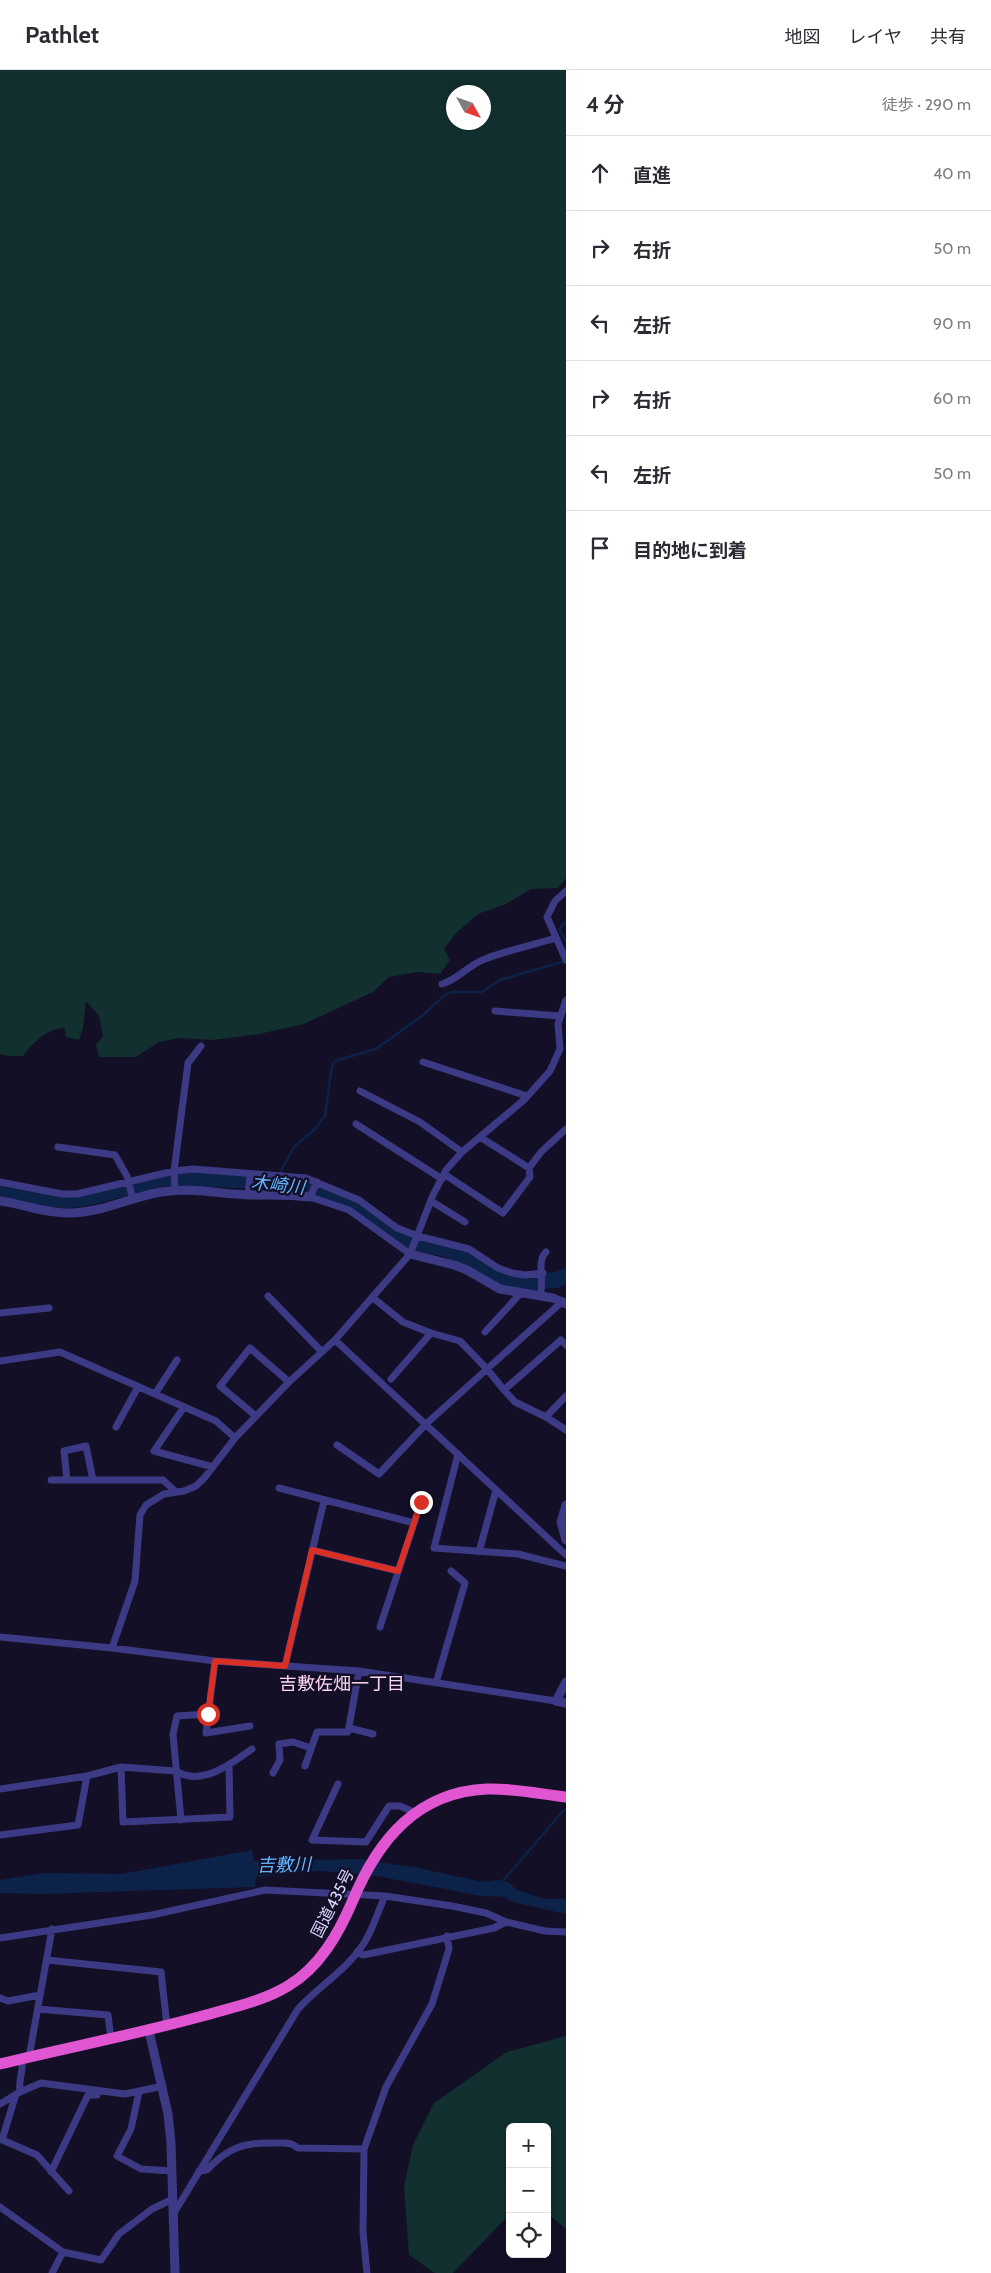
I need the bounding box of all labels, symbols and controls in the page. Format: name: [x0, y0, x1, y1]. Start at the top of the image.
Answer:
text: Pathlet: [25, 20, 99, 49]
text: 地図: [785, 26, 821, 48]
text: レイヤ: [849, 26, 902, 48]
text: 共有: [930, 26, 966, 48]
north arrow: [446, 85, 491, 130]
text: 4 分: [586, 92, 625, 117]
text: 徒歩 · 290 m: [882, 95, 971, 114]
icon: ahead: [586, 159, 614, 187]
text: 直進: [633, 164, 671, 187]
text: 40 m: [933, 164, 971, 183]
icon: right: [586, 234, 614, 262]
text: 右折: [633, 239, 671, 262]
text: 50 m: [934, 239, 971, 258]
icon: left: [586, 309, 614, 337]
text: 左折: [633, 314, 671, 337]
text: 90 m: [933, 314, 971, 333]
icon: right: [586, 384, 614, 412]
text: 右折: [633, 389, 671, 412]
text: 60 m: [933, 389, 971, 408]
icon: left: [586, 459, 614, 487]
text: 左折: [633, 464, 671, 487]
text: 50 m: [934, 464, 971, 483]
icon: arrive: [586, 534, 614, 562]
text: 目的地に到着: [633, 539, 747, 562]
water label: 木崎川: [250, 1171, 308, 1199]
route end: [410, 1491, 433, 1514]
district label: 吉敷佐畑一丁目: [279, 1673, 405, 1695]
route start: [197, 1703, 220, 1726]
water label: 吉敷川: [257, 1853, 313, 1876]
street label: 国道435号: [307, 1866, 358, 1941]
map controls: [506, 2123, 551, 2258]
button: +: [506, 2123, 551, 2168]
button: −: [506, 2168, 551, 2213]
button: locate: [506, 2213, 551, 2258]

